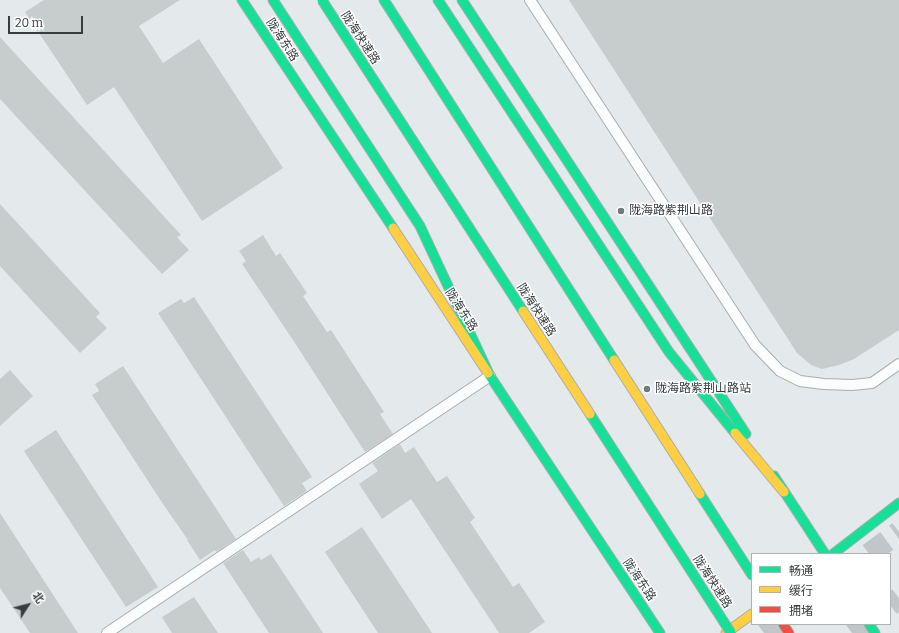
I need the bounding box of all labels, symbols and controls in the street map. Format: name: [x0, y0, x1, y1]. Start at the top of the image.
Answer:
scale bar: [10, 8, 85, 34]
street label: 陇海快速路: [338, 9, 382, 67]
text: 20 m: [15, 16, 43, 30]
street label: 陇海东路: [263, 16, 301, 64]
place label: 陇海路紫荆山路: [629, 204, 713, 218]
marker: 陇海路紫荆山路: [616, 206, 626, 216]
street label: 陇海快速路: [514, 281, 558, 339]
street label: 陇海东路: [442, 286, 480, 334]
place label: 陇海路紫荆山路站: [655, 382, 751, 396]
marker: 陇海路紫荆山路站: [642, 384, 652, 394]
street label: 陇海快速路: [690, 553, 734, 611]
legend: [751, 553, 891, 625]
street label: 陇海东路: [620, 556, 658, 604]
text: 畅通: [789, 564, 813, 578]
text: 缓行: [789, 584, 813, 598]
north arrow: [8, 585, 48, 625]
text: 北: [30, 589, 47, 606]
text: 拥堵: [789, 604, 813, 618]

